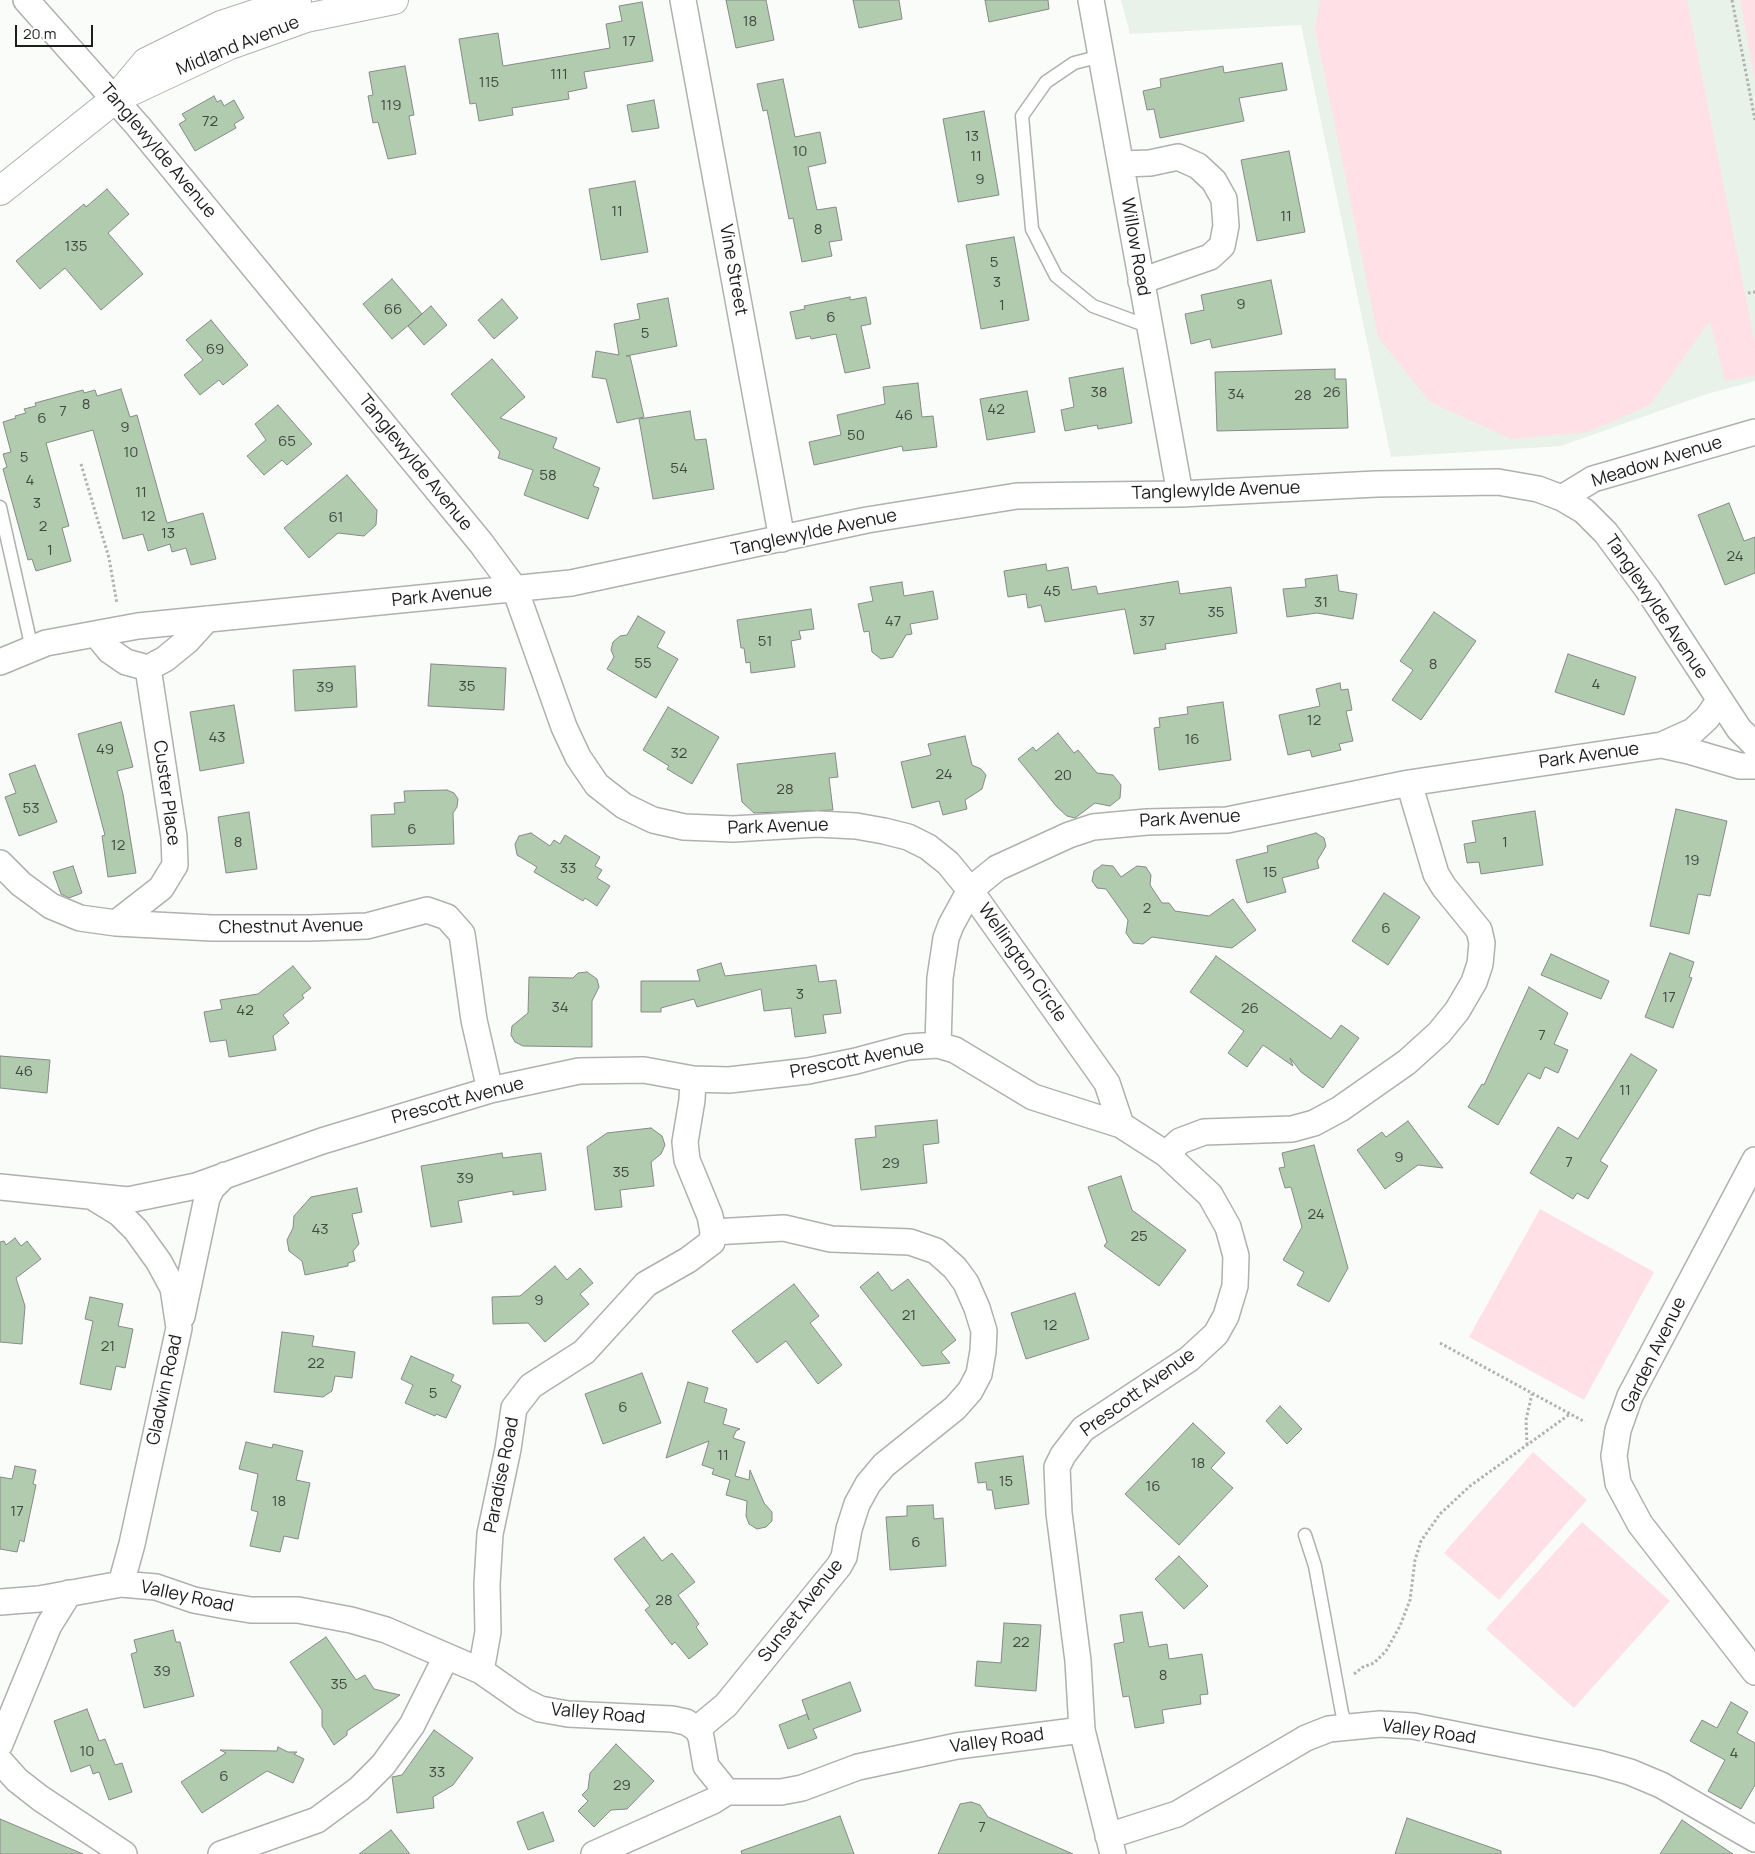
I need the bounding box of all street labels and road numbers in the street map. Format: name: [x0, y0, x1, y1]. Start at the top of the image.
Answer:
street label: Midland Avenue: [173, 12, 303, 80]
street label: Tanglewylde Avenue: [95, 79, 221, 223]
street label: Willow Road: [1116, 196, 1154, 298]
street label: Vine Street: [714, 223, 752, 317]
street label: Tanglewylde Avenue: [353, 391, 477, 535]
street label: Meadow Avenue: [1589, 432, 1725, 492]
street label: Tanglewylde Avenue: [1131, 477, 1301, 505]
street label: Tanglewylde Avenue: [729, 505, 899, 561]
street label: Tanglewylde Avenue: [1600, 531, 1712, 683]
street label: Park Avenue: [391, 580, 493, 612]
street label: Park Avenue: [1537, 738, 1641, 774]
street label: Custer Place: [148, 739, 184, 847]
street label: Park Avenue: [1139, 806, 1241, 832]
street label: Park Avenue: [727, 814, 829, 840]
street label: Wellington Circle: [973, 900, 1071, 1026]
street label: Chestnut Avenue: [219, 915, 363, 939]
street label: Prescott Avenue: [788, 1036, 926, 1084]
street label: Prescott Avenue: [389, 1073, 527, 1129]
street label: Garden Avenue: [1617, 1294, 1691, 1416]
street label: Gladwin Road: [143, 1333, 187, 1447]
street label: Prescott Avenue: [1077, 1344, 1199, 1442]
street label: Paradise Road: [480, 1415, 524, 1535]
street label: Sunset Avenue: [754, 1555, 848, 1667]
street label: Valley Road: [139, 1577, 235, 1617]
street label: Valley Road: [550, 1699, 646, 1729]
street label: Valley Road: [1381, 1715, 1477, 1749]
street label: Valley Road: [949, 1724, 1045, 1758]

